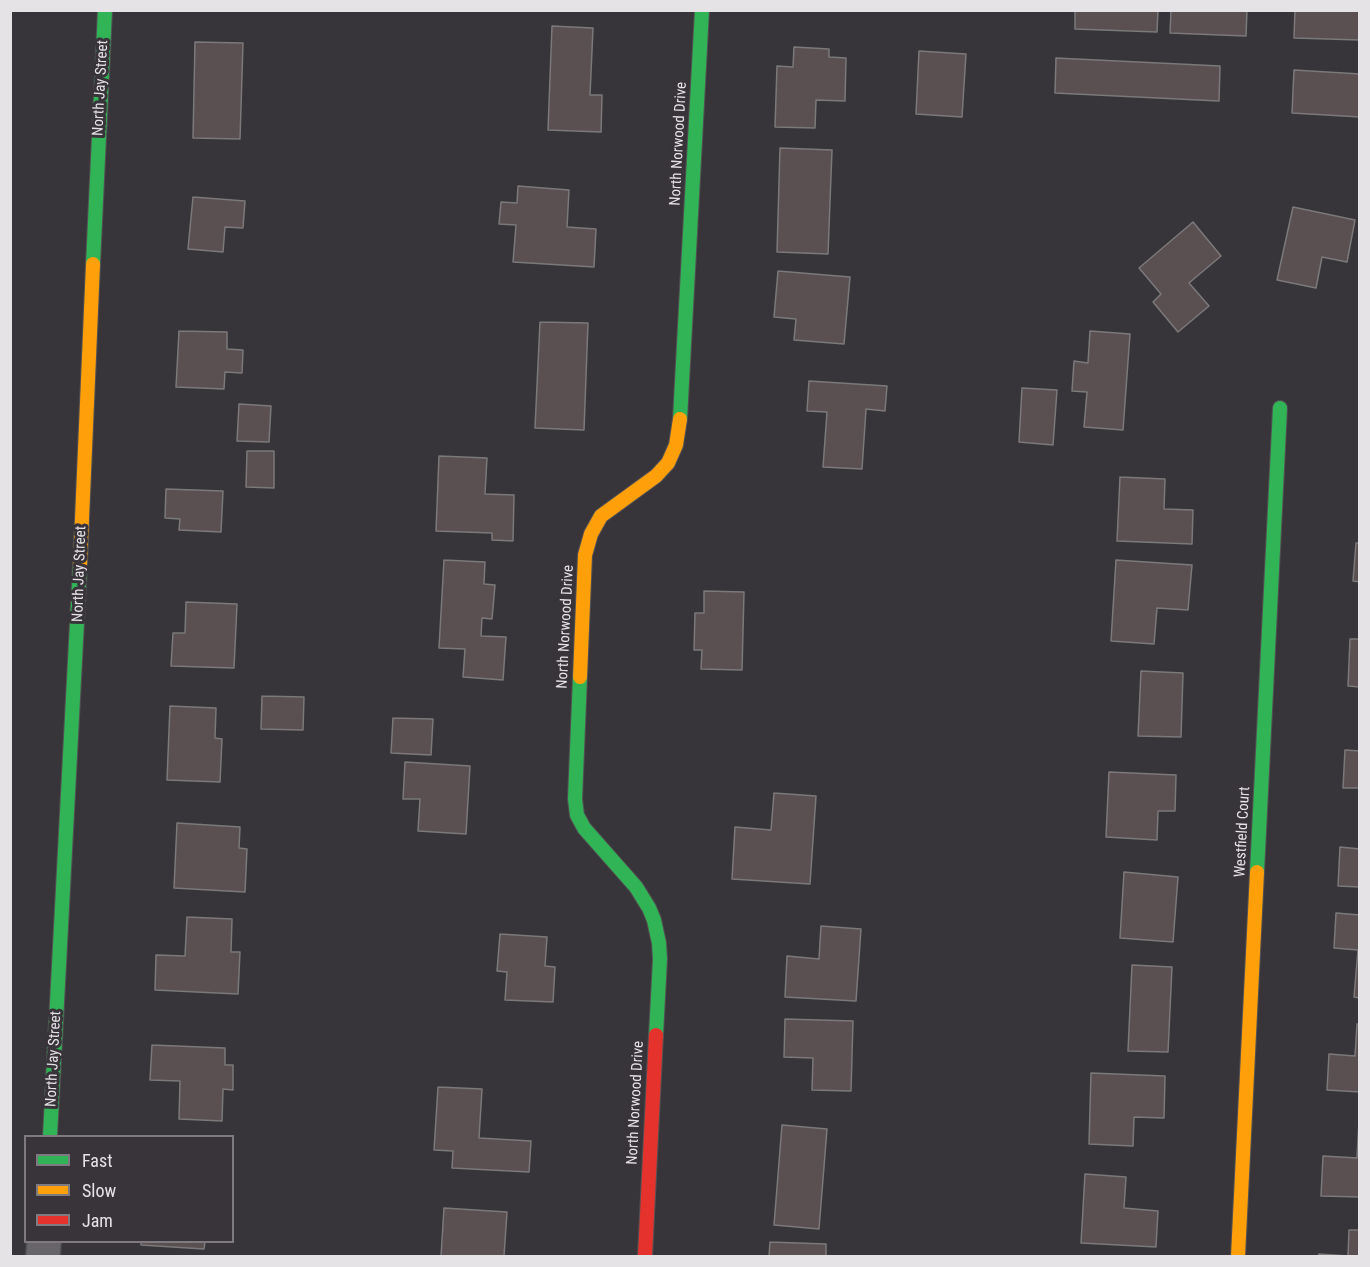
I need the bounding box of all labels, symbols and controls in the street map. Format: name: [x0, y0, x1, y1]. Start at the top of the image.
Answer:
street label: North Jay Street: [89, 40, 113, 136]
street label: North Norwood Drive: [667, 82, 691, 206]
street label: North Jay Street: [69, 526, 91, 622]
street label: North Norwood Drive: [554, 565, 578, 689]
street label: Westfield Court: [1232, 786, 1254, 878]
street label: North Jay Street: [42, 1011, 66, 1107]
street label: North Norwood Drive: [624, 1041, 648, 1165]
legend: [24, 1135, 234, 1243]
text: Fast: [82, 1150, 113, 1171]
text: Slow: [82, 1180, 116, 1201]
text: Jam: [82, 1210, 113, 1231]

